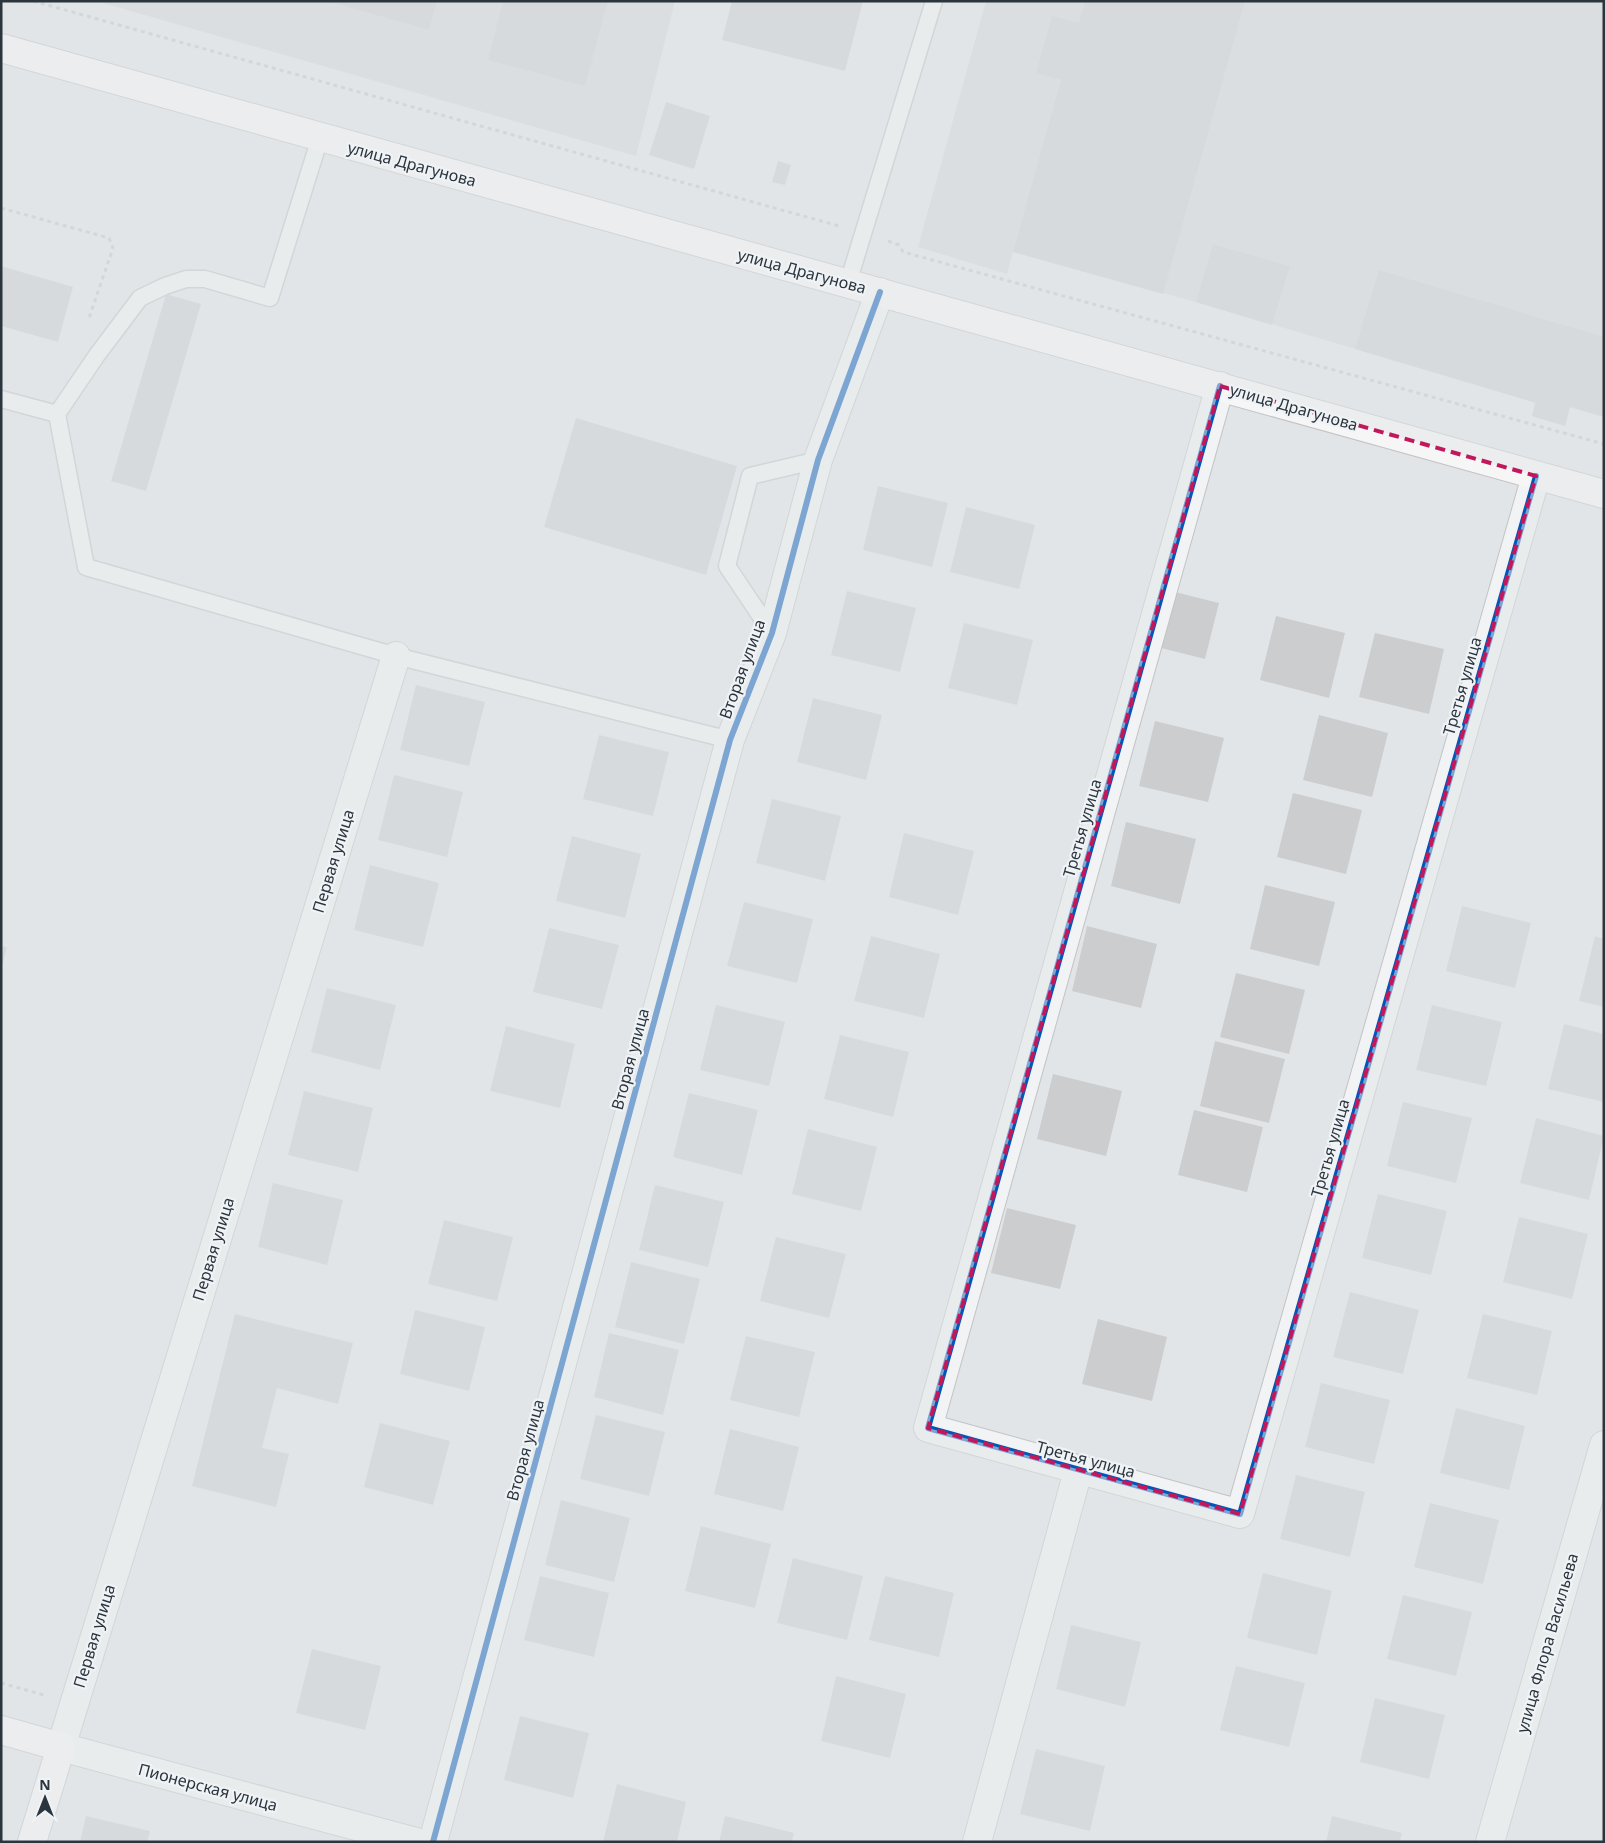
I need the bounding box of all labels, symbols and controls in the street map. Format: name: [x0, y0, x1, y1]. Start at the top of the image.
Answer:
street label: улица Драгунова: [345, 136, 479, 192]
street label: улица Драгунова: [735, 243, 869, 299]
street label: улица Драгунова: [1227, 378, 1361, 436]
street label: Вторая улица: [714, 616, 770, 722]
street label: Третья улица: [1437, 634, 1487, 738]
street label: Третья улица: [1057, 776, 1107, 880]
street label: Первая улица: [307, 807, 359, 915]
street label: Вторая улица: [606, 1006, 654, 1112]
street label: Третья улица: [1305, 1096, 1355, 1200]
street label: Первая улица: [187, 1195, 239, 1303]
street label: Вторая улица: [501, 1397, 549, 1503]
street label: Третья улица: [1034, 1435, 1138, 1483]
street label: улица Флора Васильева: [1511, 1551, 1583, 1735]
street label: Первая улица: [68, 1582, 120, 1690]
street label: Пионерская улица: [136, 1758, 280, 1816]
north arrow: [20, 1773, 70, 1823]
text: N: [39, 1775, 51, 1794]

